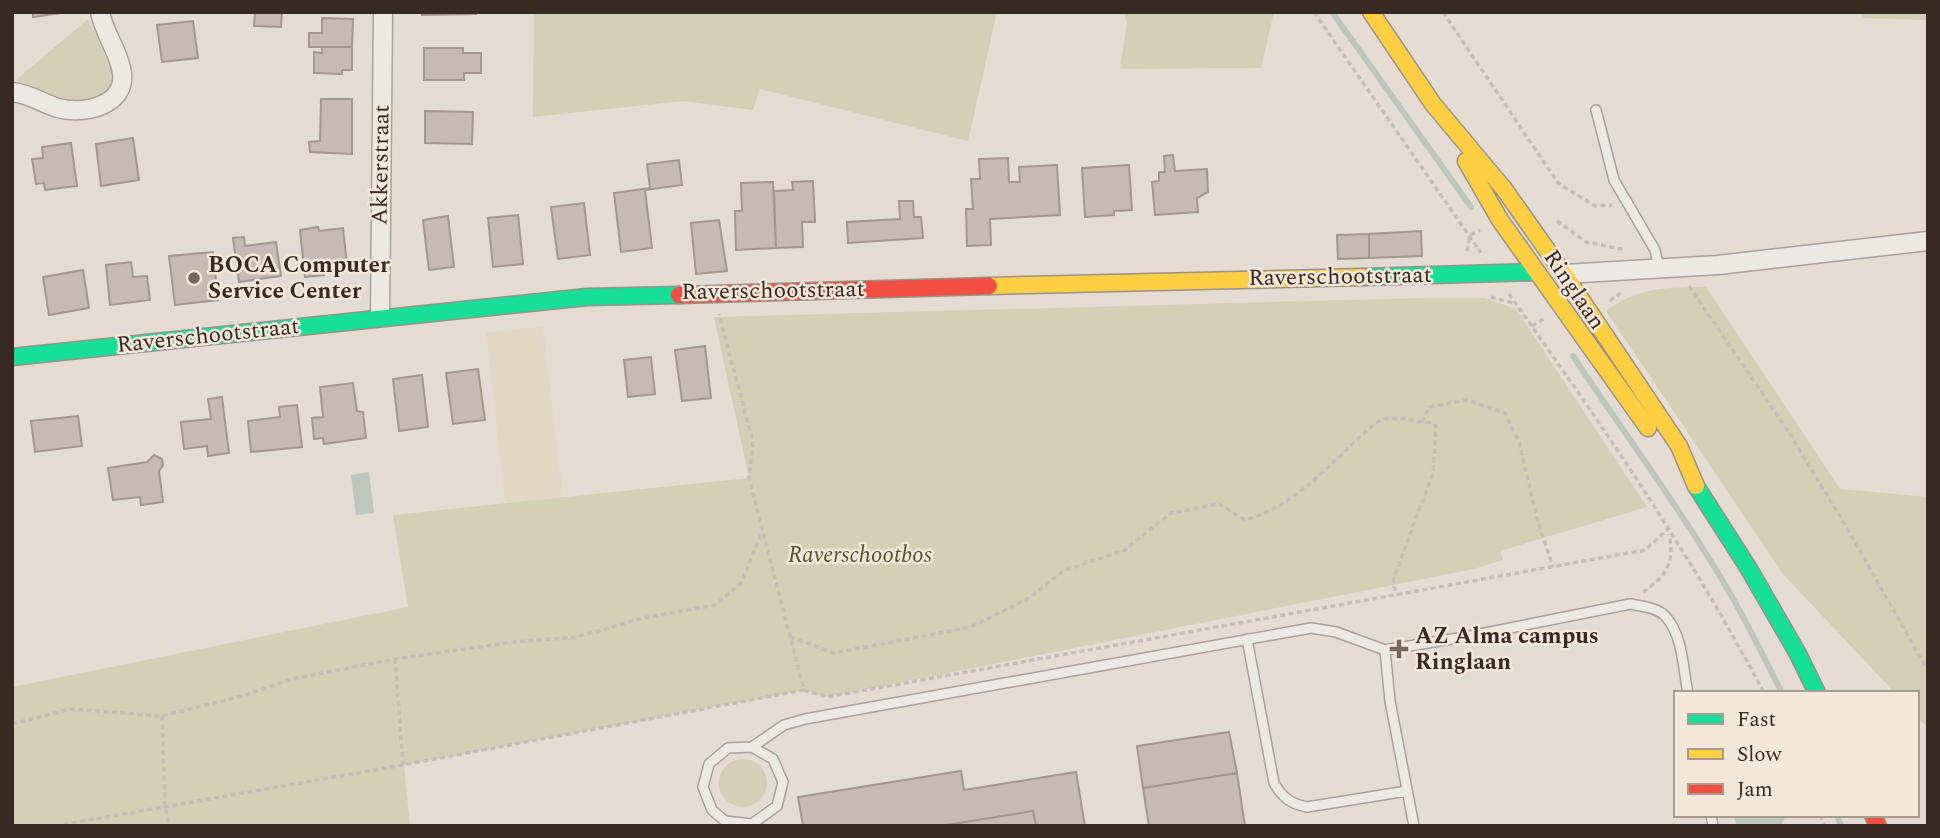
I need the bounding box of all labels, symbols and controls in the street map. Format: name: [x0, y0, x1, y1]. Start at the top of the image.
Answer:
street label: Akkerstraat: [362, 105, 400, 225]
street label: Ringlaan: [1534, 243, 1614, 337]
place label: BOCA Computer Service Center: [208, 248, 390, 309]
street label: Raverschootstraat: [1248, 258, 1432, 296]
marker: BOCA Computer Service Center: [186, 270, 202, 286]
street label: Raverschootstraat: [681, 272, 865, 310]
street label: Raverschootstraat: [115, 309, 301, 363]
park label: Raverschootbos: [788, 538, 932, 573]
place label: AZ Alma campus Ringlaan: [1415, 619, 1599, 680]
marker: AZ Alma campus Ringlaan: [1389, 639, 1409, 659]
legend: [1674, 691, 1919, 817]
text: Fast: [1737, 704, 1776, 736]
text: Slow: [1737, 739, 1783, 771]
text: Jam: [1737, 774, 1773, 806]

